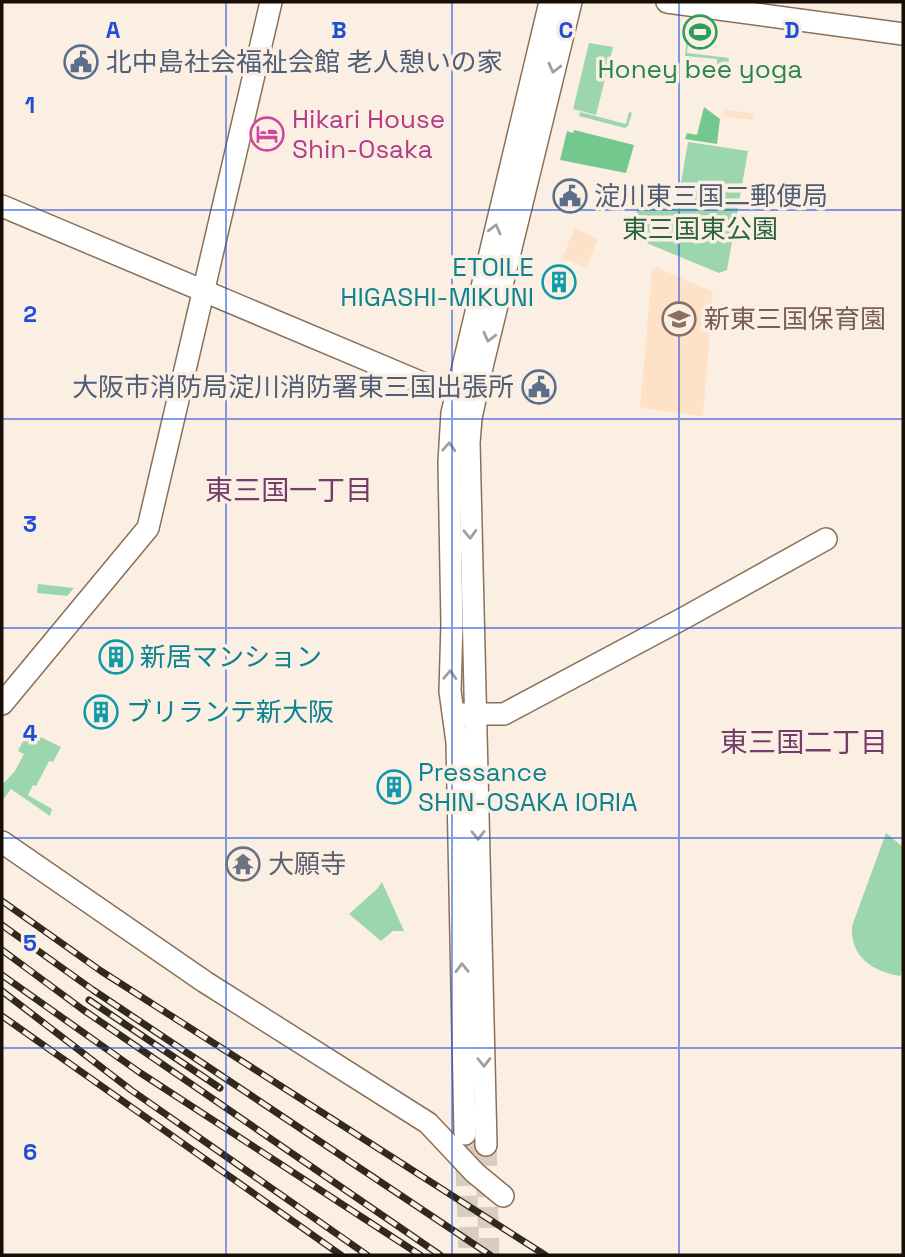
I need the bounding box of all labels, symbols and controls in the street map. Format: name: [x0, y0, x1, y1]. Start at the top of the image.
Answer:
sports icon: Honey bee yoga: [681, 13, 719, 51]
text: A: [106, 15, 121, 45]
text: B: [331, 15, 347, 45]
text: C: [559, 15, 573, 45]
text: D: [784, 15, 800, 45]
public building icon: 北中島社会福祉会館 老人憩いの家: [62, 43, 100, 81]
place label: 北中島社会福祉会館 老人憩いの家: [106, 45, 503, 79]
place label: Honey bee yoga: [598, 52, 802, 86]
one-way arrow: [548, 62, 563, 74]
text: 1: [25, 90, 35, 120]
place label: Hikari House Shin-Osaka: [292, 102, 445, 166]
hotel icon: Hikari House Shin-Osaka: [248, 115, 286, 153]
public building icon: 淀川東三国二郵便局: [551, 177, 589, 215]
place label: 淀川東三国二郵便局: [594, 179, 828, 213]
park label: 東三国東公園: [622, 212, 778, 246]
one-way arrow: [487, 223, 501, 235]
place label: ETOILE HIGASHI-MIKUNI: [340, 250, 534, 314]
building icon: ETOILE HIGASHI-MIKUNI: [540, 263, 578, 301]
text: 2: [23, 299, 37, 329]
school or university icon: 新東三国保育園: [660, 300, 698, 338]
place label: 新東三国保育園: [704, 302, 886, 336]
one-way arrow: [483, 331, 497, 343]
public building icon: 大阪市消防局淀川消防署東三国出張所: [520, 368, 558, 406]
place label: 大阪市消防局淀川消防署東三国出張所: [72, 370, 514, 404]
one-way arrow: [442, 442, 457, 453]
district label: 東三国一丁目: [205, 472, 373, 508]
text: 3: [23, 509, 37, 539]
one-way arrow: [463, 529, 478, 540]
building icon: 新居マンション: [97, 638, 135, 676]
place label: 新居マンション: [140, 640, 322, 674]
one-way arrow: [443, 669, 458, 680]
building icon: ブリランテ新大阪: [82, 693, 120, 731]
place label: ブリランテ新大阪: [126, 695, 334, 729]
text: 4: [23, 718, 38, 748]
district label: 東三国二丁目: [720, 724, 888, 760]
place label: Pressance SHIN-OSAKA IORIA: [418, 755, 638, 819]
building icon: Pressance SHIN-OSAKA IORIA: [375, 768, 413, 806]
one-way arrow: [471, 829, 486, 840]
temple icon: 大願寺: [224, 845, 262, 883]
place label: 大願寺: [268, 847, 346, 881]
text: 5: [23, 928, 37, 958]
one-way arrow: [454, 962, 469, 973]
one-way arrow: [476, 1057, 492, 1068]
text: 6: [23, 1137, 37, 1167]

